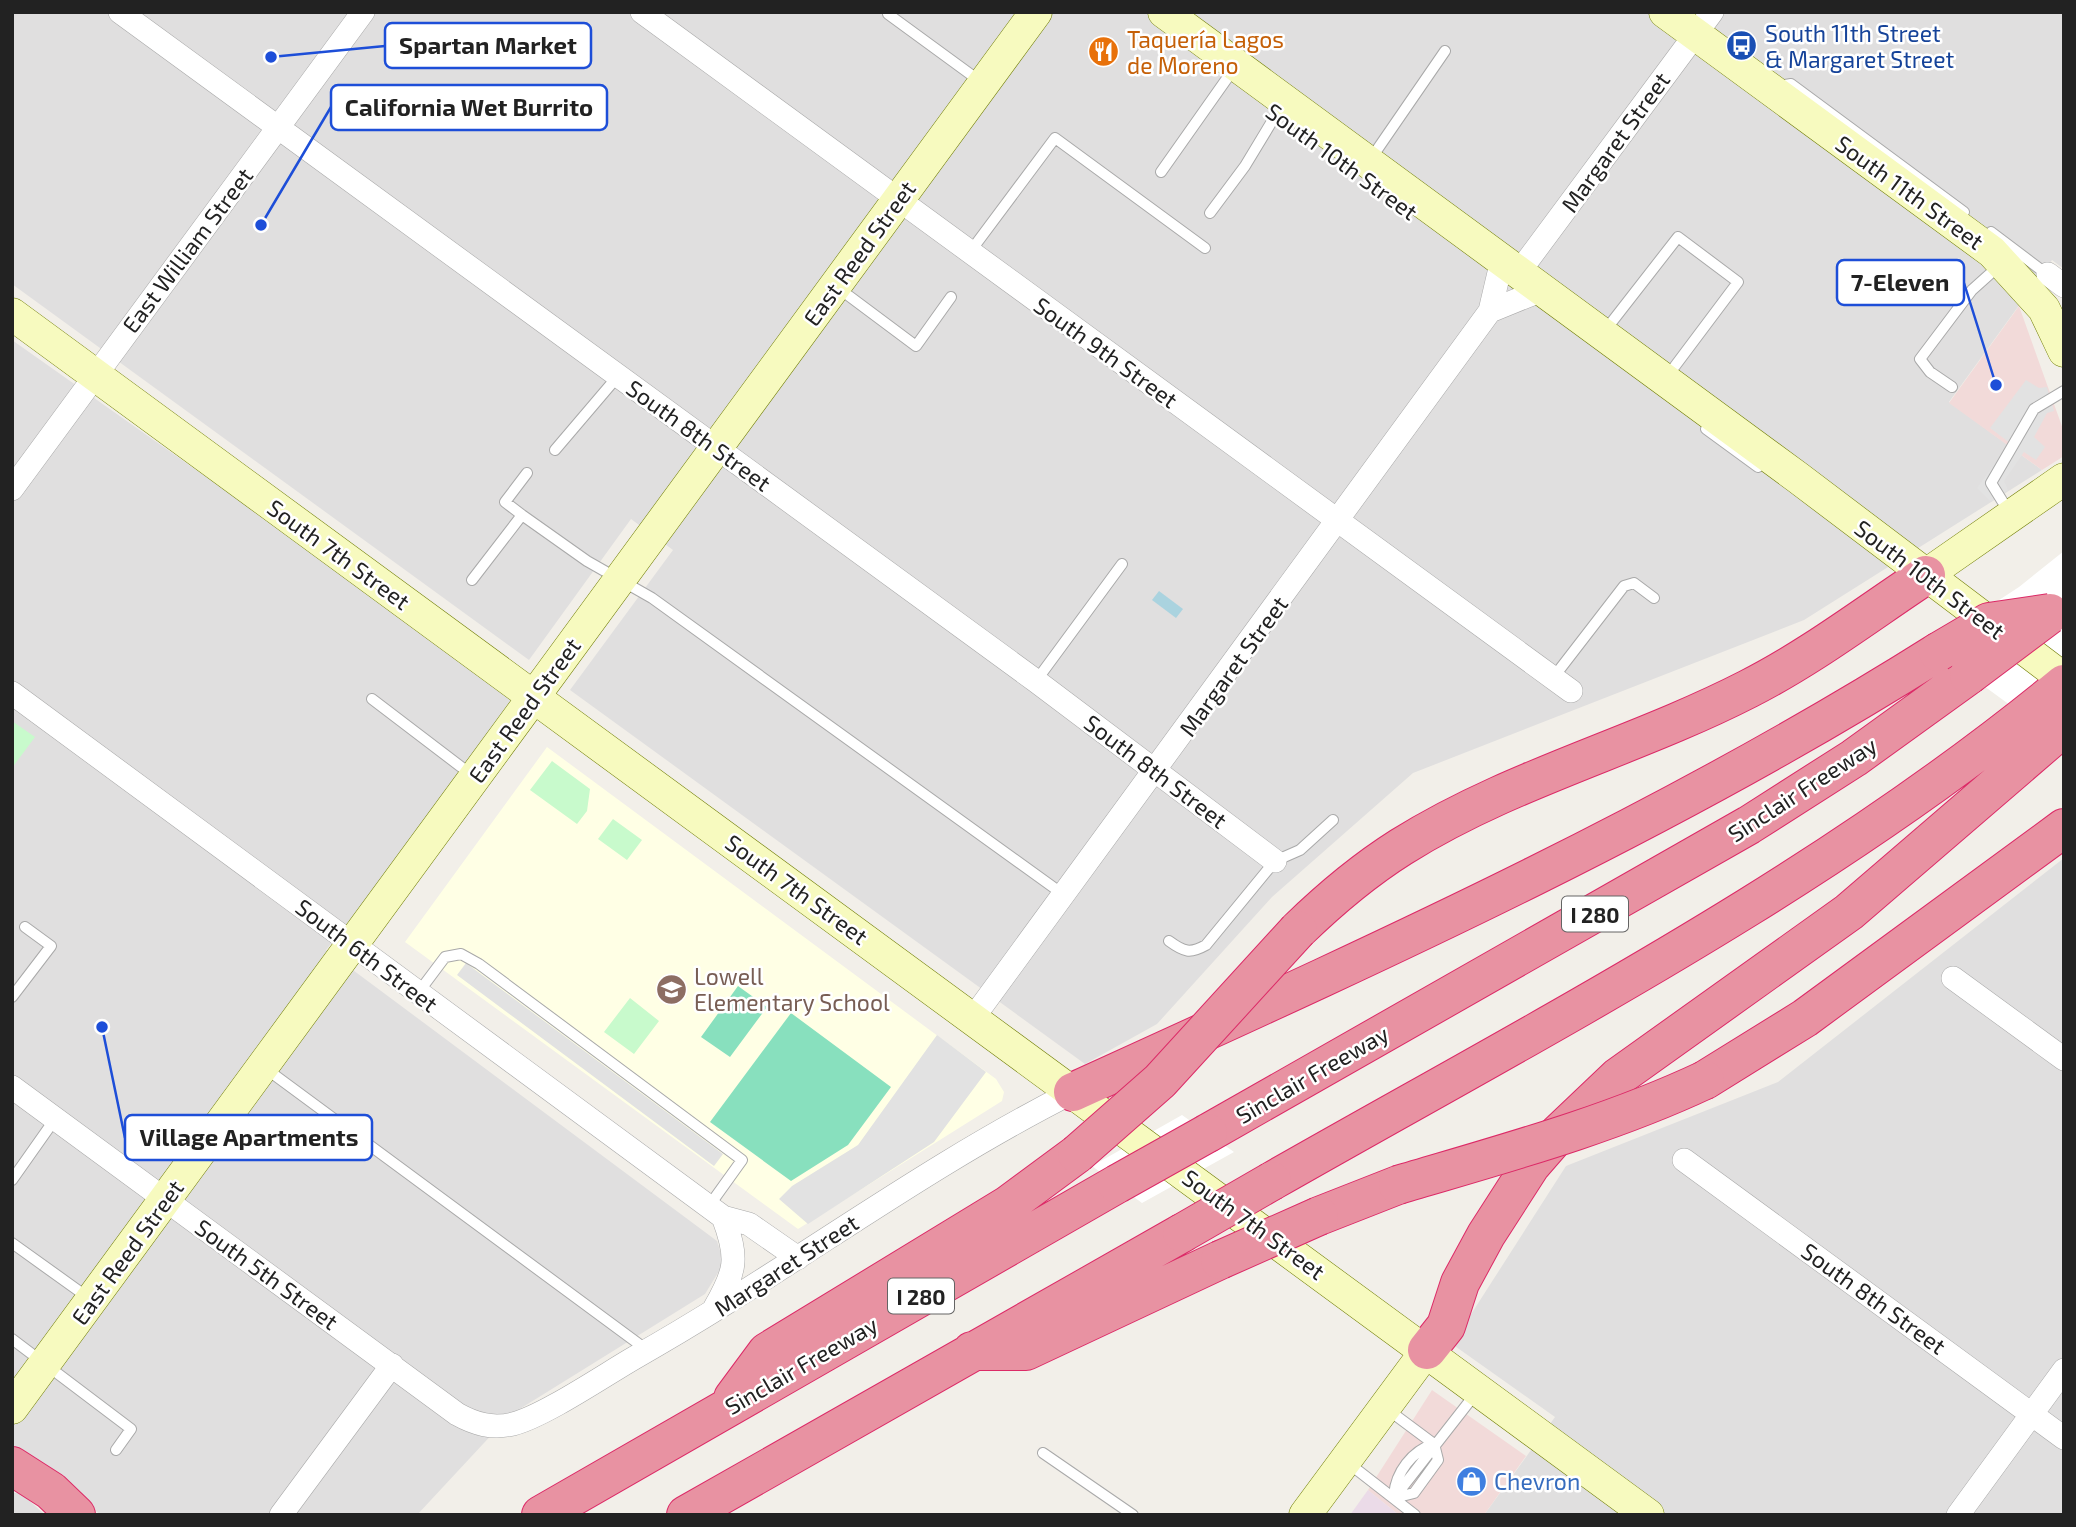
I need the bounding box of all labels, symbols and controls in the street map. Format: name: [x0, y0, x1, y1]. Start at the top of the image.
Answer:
place label: South 11th Street & Margaret Street: [1765, 19, 1954, 73]
callout: Spartan Market: [385, 23, 591, 68]
place label: Taquería Lagos de Moreno: [1127, 25, 1284, 79]
bus stop icon: South 11th Street & Margaret Street: [1725, 29, 1759, 63]
text: Spartan Market: [399, 30, 577, 59]
restaurant icon: Taquería Lagos de Moreno: [1087, 35, 1121, 69]
street label: Margaret Street: [1555, 66, 1675, 218]
callout: California Wet Burrito: [331, 85, 607, 130]
text: California Wet Burrito: [345, 92, 593, 121]
street label: South 10th Street: [1261, 97, 1423, 226]
street label: South 11th Street: [1831, 129, 1990, 255]
street label: East William Street: [116, 162, 258, 338]
street label: East Reed Street: [797, 175, 921, 331]
callout: 7-Eleven: [1837, 260, 1964, 305]
text: 7-Eleven: [1851, 267, 1949, 296]
street label: South 9th Street: [1029, 291, 1183, 414]
street label: South 8th Street: [621, 373, 777, 497]
street label: South 7th Street: [262, 493, 416, 615]
street label: South 10th Street: [1849, 513, 2011, 645]
street label: Margaret Street: [1173, 590, 1293, 742]
street label: East Reed Street: [462, 632, 586, 788]
street label: South 8th Street: [1079, 708, 1233, 834]
street label: Sinclair Freeway: [1722, 731, 1882, 847]
street label: South 7th Street: [720, 828, 874, 950]
street label: South 6th Street: [290, 892, 444, 1018]
road number: I 280: [1562, 897, 1628, 932]
place label: Lowell Elementary School: [694, 962, 890, 1016]
school or university icon: Lowell Elementary School: [654, 972, 688, 1006]
street label: Sinclair Freeway: [1231, 1019, 1393, 1129]
callout: Village Apartments: [125, 1115, 372, 1160]
text: Village Apartments: [140, 1122, 358, 1151]
street label: South 7th Street: [1177, 1163, 1331, 1285]
street label: East Reed Street: [65, 1174, 189, 1330]
street label: Margaret Street: [709, 1208, 864, 1322]
street label: South 5th Street: [190, 1213, 344, 1335]
street label: South 8th Street: [1796, 1236, 1952, 1360]
road number: I 280: [888, 1278, 954, 1314]
street label: Sinclair Freeway: [720, 1310, 882, 1420]
shop icon: Chevron: [1454, 1464, 1488, 1498]
place label: Chevron: [1494, 1467, 1580, 1495]

